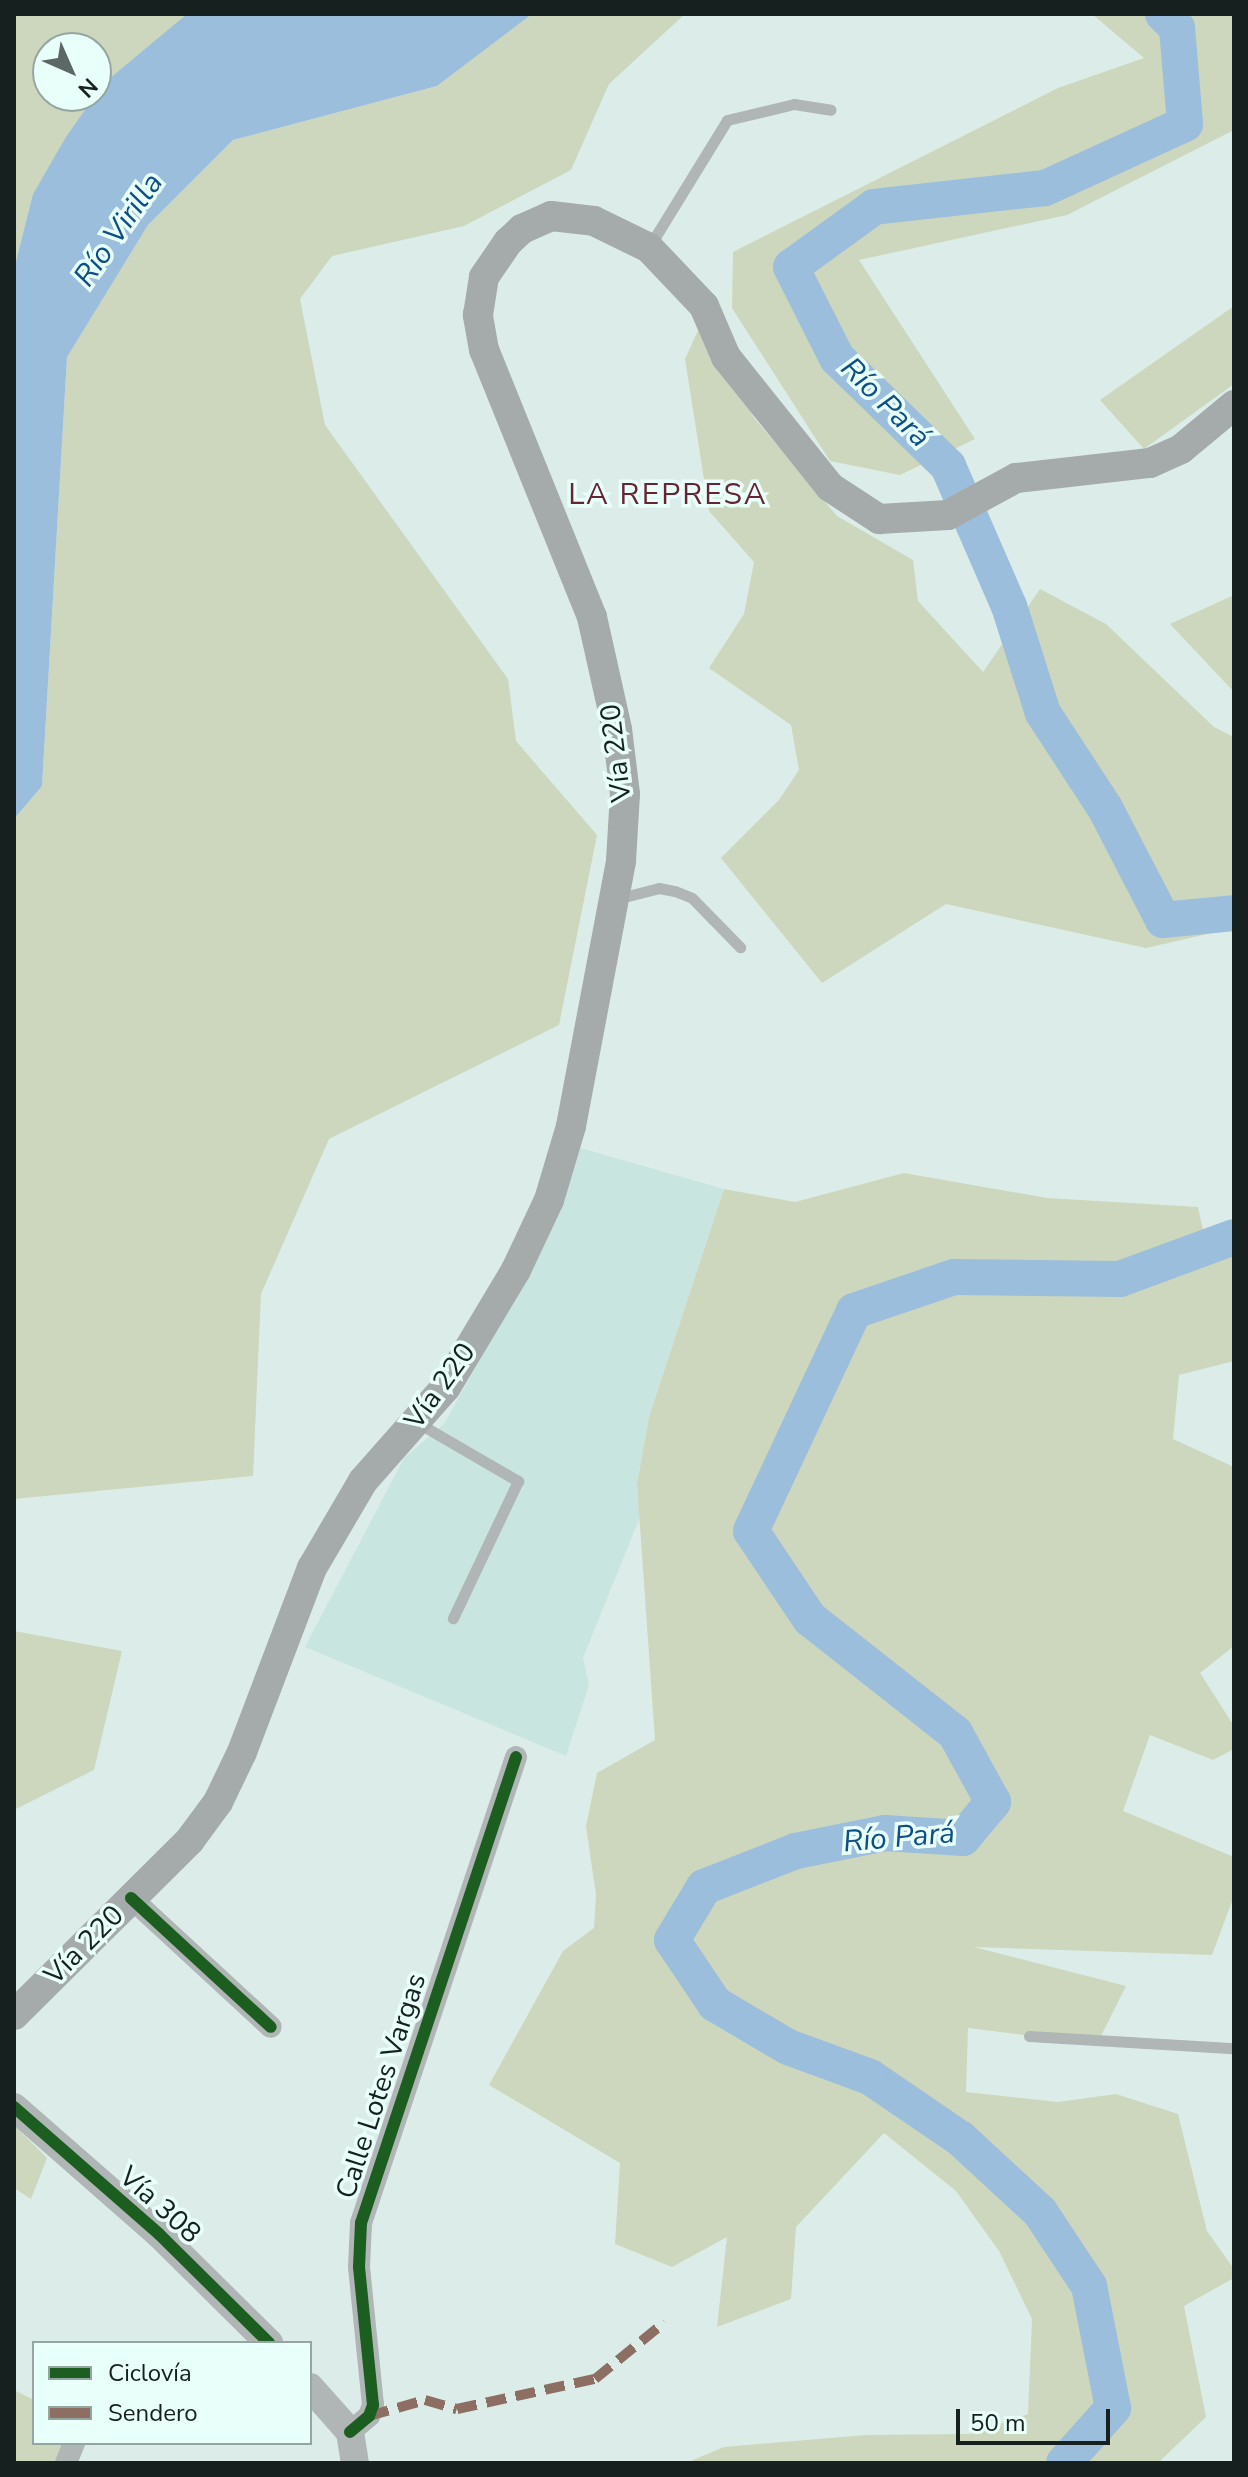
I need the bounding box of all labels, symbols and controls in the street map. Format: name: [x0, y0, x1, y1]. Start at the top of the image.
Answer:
north arrow: [32, 32, 112, 112]
text: N: [71, 71, 104, 104]
water label: Río Virilla: [67, 166, 171, 294]
water label: Río Pará: [833, 351, 937, 455]
district label: LA REPRESA: [568, 477, 768, 513]
street label: Vía 220: [593, 702, 639, 804]
street label: Vía 220: [398, 1336, 482, 1436]
water label: Río Pará: [842, 1815, 956, 1861]
street label: Vía 220: [37, 1898, 131, 1992]
street label: Calle Lotes Vargas: [329, 1969, 433, 2203]
street label: Vía 308: [112, 2160, 208, 2250]
legend: [32, 2341, 312, 2445]
text: Ciclovía: [108, 2357, 192, 2389]
scale bar: [960, 2393, 1114, 2443]
text: Sendero: [108, 2397, 198, 2429]
text: 50 m: [970, 2407, 1026, 2439]

